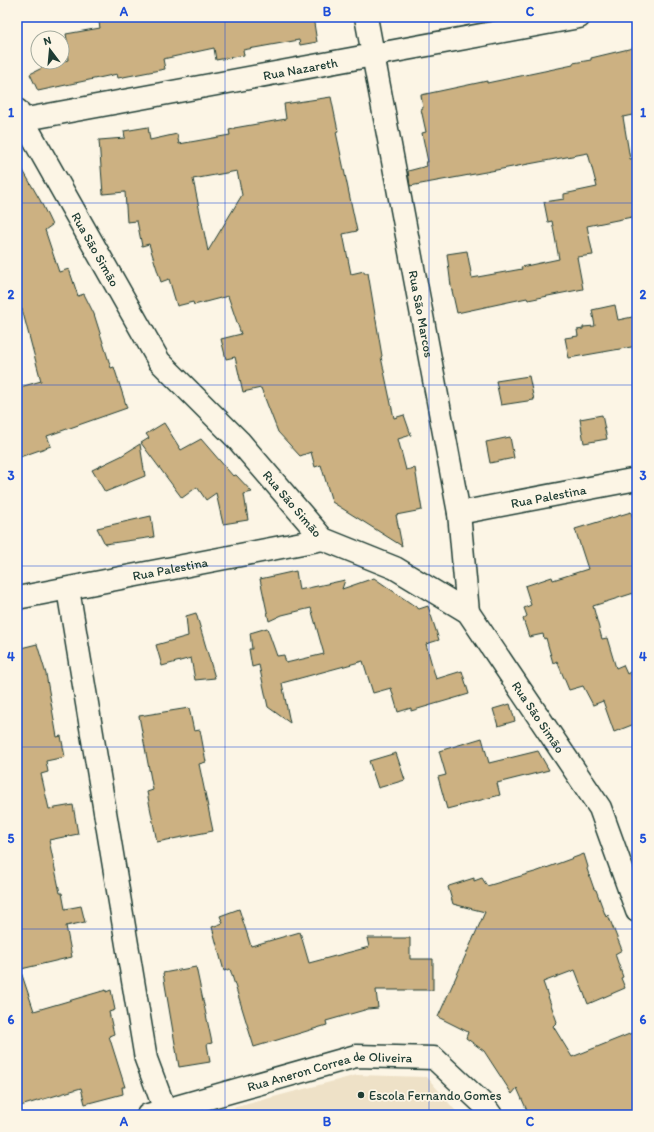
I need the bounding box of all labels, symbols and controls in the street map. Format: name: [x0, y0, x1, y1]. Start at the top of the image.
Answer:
text: A: [119, 4, 129, 19]
text: B: [323, 4, 332, 19]
text: C: [526, 4, 535, 19]
north arrow: [30, 30, 70, 70]
text: N: [42, 34, 53, 48]
street label: Rua Nazareth: [262, 55, 339, 83]
text: 1: [8, 105, 14, 120]
text: 1: [640, 105, 646, 120]
street label: Rua São Simão: [68, 210, 123, 290]
street label: Rua São Marcos: [406, 269, 437, 359]
text: 2: [8, 287, 15, 302]
text: 2: [640, 287, 647, 302]
text: 3: [7, 468, 15, 483]
street label: Rua São Simão: [260, 468, 325, 541]
text: 3: [639, 468, 647, 483]
street label: Rua Palestina: [509, 482, 588, 511]
street label: Rua Palestina: [131, 554, 210, 584]
text: 4: [7, 649, 15, 664]
text: 4: [639, 649, 647, 664]
street label: Rua São Simão: [509, 679, 568, 756]
text: 5: [8, 831, 15, 846]
text: 5: [640, 831, 647, 846]
text: 6: [8, 1012, 15, 1027]
text: 6: [640, 1012, 647, 1027]
street label: Rua Aneron Correa de Oliveira: [245, 1048, 413, 1095]
place label: Escola Fernando Gomes: [369, 1088, 502, 1103]
marker: Escola Fernando Gomes: [356, 1090, 366, 1100]
text: A: [119, 1114, 129, 1129]
text: B: [323, 1114, 332, 1129]
text: C: [526, 1114, 535, 1129]

